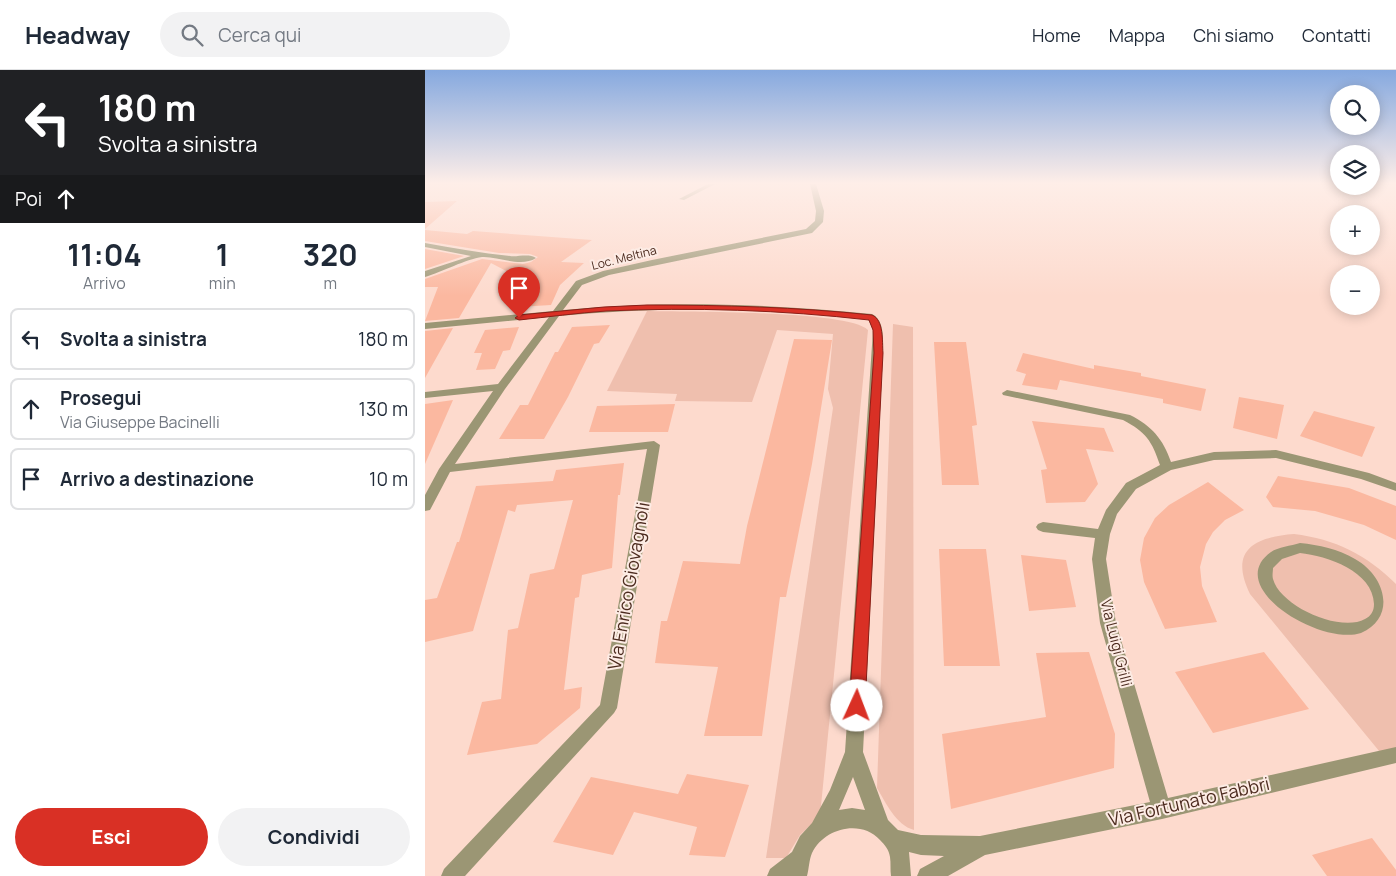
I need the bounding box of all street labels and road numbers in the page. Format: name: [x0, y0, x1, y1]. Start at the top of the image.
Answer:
street label: Loc. Meltina: [590, 241, 658, 274]
street label: Via Enrico Giovagnoli: [601, 500, 655, 672]
street label: Via Luigi Grilli: [1096, 597, 1137, 689]
street label: Via Fortunato Fabbri: [1106, 771, 1272, 831]

